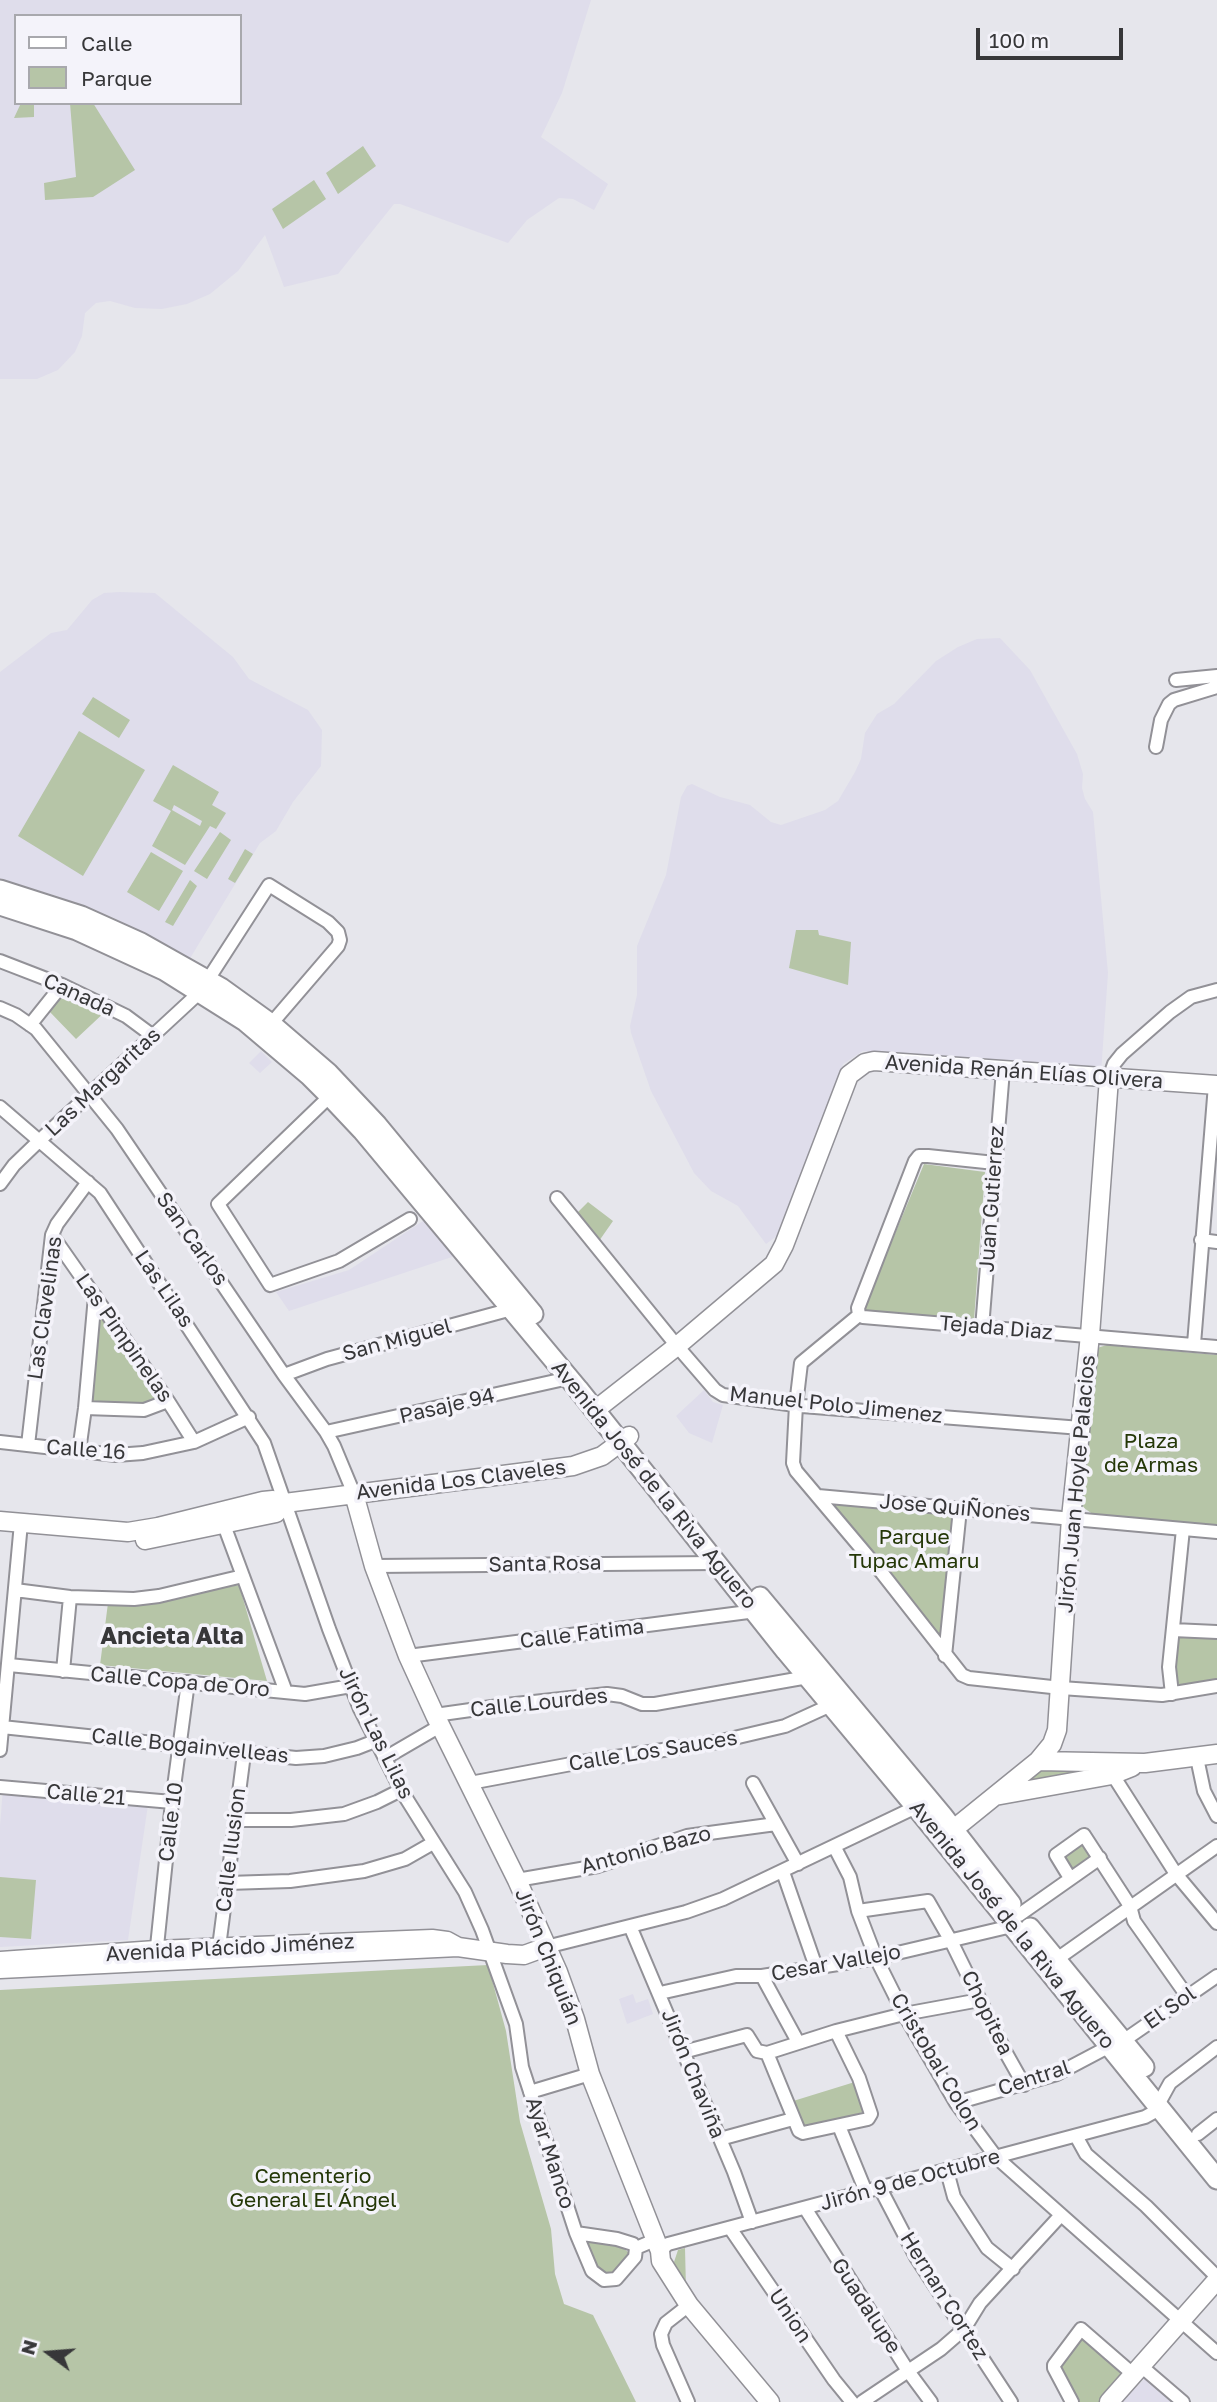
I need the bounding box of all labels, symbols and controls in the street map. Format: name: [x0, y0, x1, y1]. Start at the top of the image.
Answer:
legend: [14, 14, 242, 105]
scale bar: [979, 14, 1126, 58]
text: 100 m: [989, 27, 1049, 53]
text: Calle: [81, 30, 133, 56]
text: Parque: [81, 65, 152, 91]
street label: Canada: [39, 968, 119, 1022]
street label: Las Margaritas: [40, 1022, 166, 1142]
street label: Avenida Renán Elías Olivera: [884, 1050, 1164, 1094]
street label: Juan Gutierrez: [974, 1125, 1010, 1273]
street label: San Carlos: [151, 1188, 233, 1290]
street label: Las Clavelinas: [22, 1235, 68, 1381]
street label: Las Lilas: [129, 1246, 199, 1332]
street label: Las Pimpinelas: [70, 1269, 178, 1407]
street label: Tejada Diaz: [938, 1310, 1054, 1346]
street label: San Miguel: [340, 1313, 454, 1367]
street label: Jirón Juan Hoyle Palacios: [1053, 1354, 1101, 1614]
street label: Avenida José de la Riva Aguero: [546, 1356, 762, 1614]
street label: Manuel Polo Jimenez: [728, 1381, 944, 1429]
street label: Pasaje 94: [397, 1383, 497, 1429]
park label: Plaza de Armas: [1104, 1428, 1198, 1478]
street label: Calle 16: [45, 1435, 127, 1465]
street label: Avenida Los Claveles: [355, 1455, 567, 1505]
street label: Jose QuiÑones: [878, 1489, 1032, 1527]
park label: Parque Tupac Amaru: [849, 1524, 979, 1574]
street label: Santa Rosa: [488, 1550, 602, 1578]
street label: Calle Fatima: [518, 1614, 646, 1654]
district label: Ancieta Alta: [100, 1622, 244, 1650]
street label: Calle Copa de Oro: [89, 1662, 271, 1702]
street label: Jirón Las Lilas: [333, 1663, 419, 1803]
street label: Calle Lourdes: [469, 1683, 609, 1723]
street label: Calle Bogainvelleas: [90, 1723, 290, 1769]
street label: Calle Los Sauces: [567, 1725, 739, 1777]
street label: Calle 21: [45, 1779, 127, 1811]
street label: Calle 10: [154, 1781, 188, 1863]
street label: Calle Ilusion: [211, 1786, 251, 1914]
street label: Avenida José de la Riva Aguero: [904, 1796, 1120, 2054]
street label: Antonio Bazo: [578, 1821, 714, 1879]
street label: Jirón Chiquián: [509, 1885, 587, 2029]
street label: Avenida Plácido Jiménez: [105, 1929, 355, 1967]
street label: Cesar Vallejo: [769, 1939, 903, 1987]
street label: Chopitea: [956, 1967, 1018, 2059]
street label: El Sol: [1139, 1981, 1201, 2035]
street label: Cristobal Colon: [885, 1989, 987, 2135]
street label: Jirón Chaviña: [656, 2006, 730, 2142]
street label: Central: [995, 2055, 1073, 2101]
street label: Ayar Manco: [520, 2094, 580, 2212]
street label: Jirón 9 de Octubre: [817, 2144, 1003, 2216]
park label: Cementerio General El Ángel: [229, 2163, 397, 2213]
street label: Hernan Cortez: [895, 2227, 993, 2365]
street label: Guadalupe: [826, 2254, 906, 2358]
street label: Union: [763, 2284, 817, 2348]
north arrow: [14, 2318, 84, 2388]
text: N: [15, 2337, 41, 2357]

